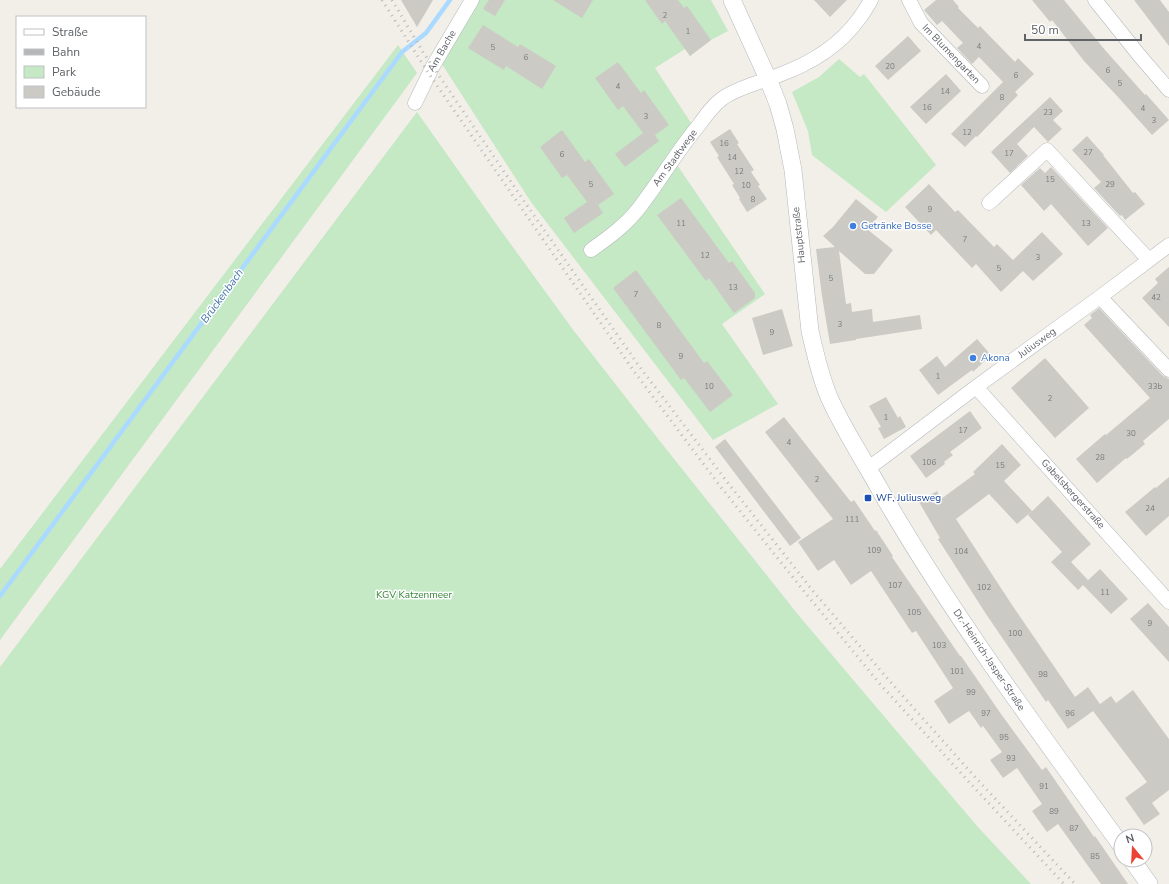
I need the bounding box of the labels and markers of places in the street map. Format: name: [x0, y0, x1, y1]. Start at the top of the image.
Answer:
place label: Getränke Bosse: [861, 219, 932, 233]
marker: Getränke Bosse: [848, 221, 858, 231]
place label: Akona: [981, 351, 1010, 365]
marker: Akona: [968, 353, 978, 363]
place label: WF, Juliusweg: [876, 491, 941, 505]
marker: WF, Juliusweg: [863, 493, 873, 503]

